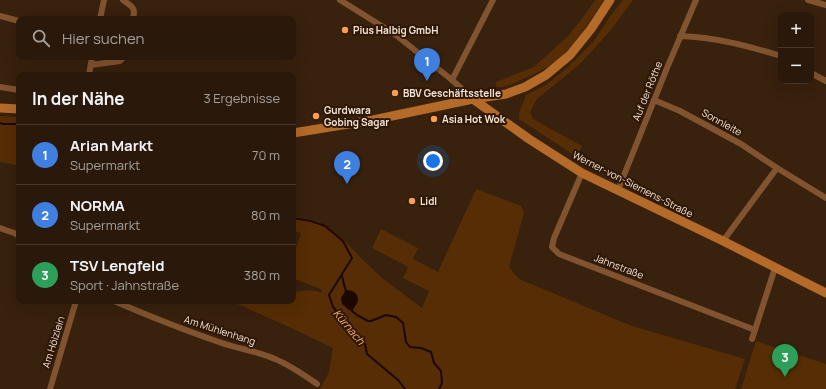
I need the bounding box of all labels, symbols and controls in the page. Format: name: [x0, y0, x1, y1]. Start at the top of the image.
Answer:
map controls: [778, 12, 814, 84]
button: +: [778, 12, 814, 48]
search box: [16, 16, 296, 60]
place label: Pius Halbig GmbH: [353, 23, 438, 37]
marker: Pius Halbig GmbH: [340, 25, 350, 35]
icon: search: [30, 27, 52, 49]
text: Hier suchen: [62, 28, 144, 49]
pin: 1: [414, 48, 440, 81]
button: −: [778, 48, 814, 84]
street label: Auf der Röthe: [629, 59, 665, 123]
place label: BBV Geschäftsstelle: [403, 86, 501, 100]
text: In der Nähe: [32, 87, 125, 110]
marker: BBV Geschäftsstelle: [390, 88, 400, 98]
text: 3 Ergebnisse: [203, 89, 280, 107]
place label: Gurdwara Gobing Sagar: [324, 103, 389, 129]
street label: Sonnleite: [699, 105, 745, 139]
marker: Gurdwara Gobing Sagar: [311, 111, 321, 121]
place label: Asia Hot Wok: [442, 112, 506, 126]
marker: Asia Hot Wok: [429, 114, 439, 124]
text: Arian Markt: [70, 135, 153, 156]
text: 1: [42, 146, 48, 164]
text: 70 m: [252, 146, 280, 164]
street label: Werner-von-Siemens-Straße: [570, 147, 696, 221]
pin: 2: [334, 151, 360, 184]
your location: [423, 151, 443, 171]
text: Supermarkt: [70, 156, 140, 174]
place label: Lidl: [420, 194, 437, 208]
text: NORMA: [70, 195, 125, 216]
marker: Lidl: [407, 196, 417, 206]
text: 2: [41, 206, 49, 224]
text: 80 m: [251, 206, 280, 224]
text: Supermarkt: [70, 216, 140, 234]
street label: Jahnstraße: [592, 250, 646, 282]
text: TSV Lengfeld: [70, 255, 165, 276]
text: 3: [41, 266, 49, 284]
text: 380 m: [244, 266, 280, 284]
text: Sport · Jahnstraße: [70, 276, 179, 294]
water label: Kürnach: [330, 306, 369, 348]
street label: Am Mühlenhang: [182, 312, 258, 348]
street label: Am Hölzlein: [38, 314, 68, 370]
pin: 3: [772, 344, 798, 377]

